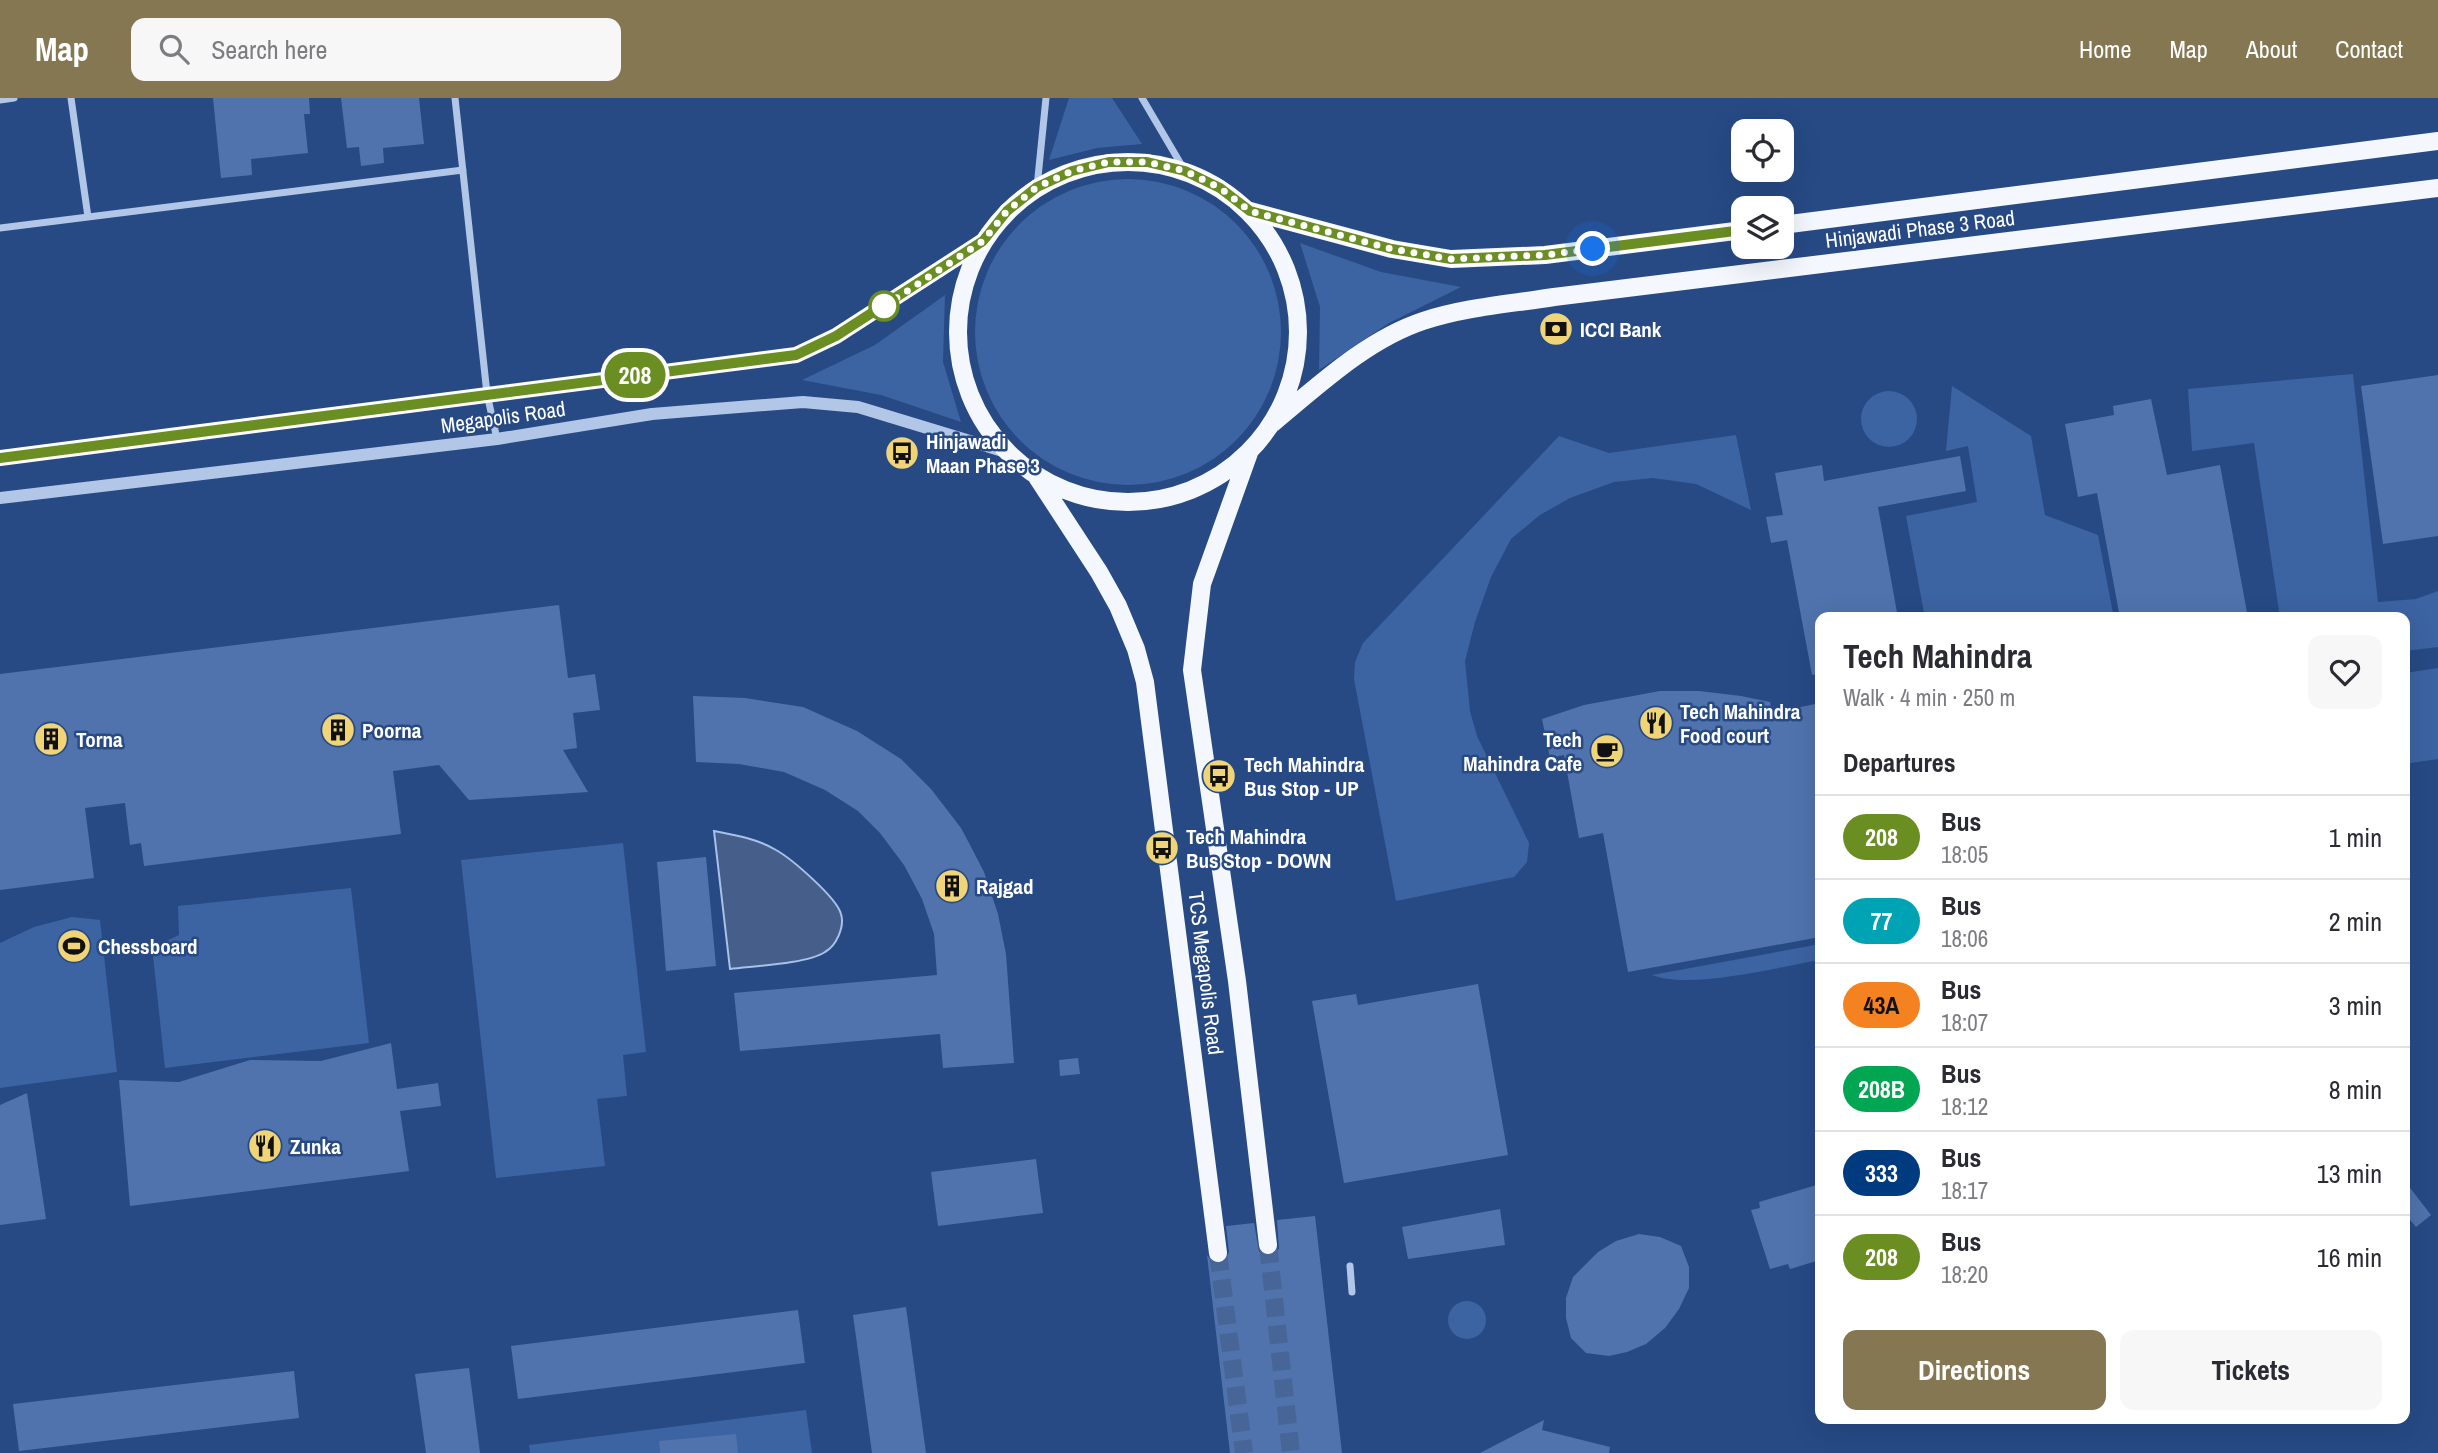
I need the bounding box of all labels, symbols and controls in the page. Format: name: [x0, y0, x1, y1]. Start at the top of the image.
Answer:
search box: [131, 18, 621, 81]
text: Map: [35, 27, 89, 71]
icon: search: [155, 30, 193, 68]
text: Search here: [211, 32, 327, 67]
text: Home: [2079, 33, 2131, 65]
text: Map: [2169, 33, 2208, 65]
text: About: [2246, 33, 2297, 65]
text: Contact: [2335, 33, 2403, 65]
map controls: [1731, 119, 1794, 259]
button: locate: [1731, 119, 1794, 182]
button: layers: [1731, 196, 1794, 259]
street label: Hinjawadi Phase 3 Road: [1824, 203, 2016, 255]
your location: [1575, 231, 1610, 266]
unlabelled marker: [869, 291, 899, 321]
bank icon: ICCI Bank: [1537, 310, 1575, 348]
place label: ICCI Bank: [1580, 315, 1662, 344]
line badge: 208: [595, 352, 675, 398]
text: 208: [619, 359, 651, 391]
street label: Megapolis Road: [439, 394, 567, 440]
place label: Hinjawadi Maan Phase 3: [926, 427, 1040, 480]
bus stop icon: Hinjawadi Maan Phase 3: [883, 434, 921, 472]
text: Tech Mahindra: [1843, 634, 2032, 678]
button: heart: [2308, 635, 2382, 709]
text: Walk · 4 min · 250 m: [1843, 682, 2015, 713]
place label: Tech Mahindra Food court: [1680, 697, 1801, 750]
restaurant icon: Tech Mahindra Food court: [1637, 704, 1675, 742]
building icon: Poorna: [319, 711, 357, 749]
place label: Poorna: [362, 716, 422, 745]
building icon: Torna: [32, 720, 70, 758]
place label: Torna: [76, 725, 123, 754]
place label: Tech Mahindra Cafe: [1463, 725, 1582, 778]
cafe icon: Tech Mahindra Cafe: [1588, 732, 1626, 770]
text: Departures: [1843, 745, 1956, 780]
place label: Tech Mahindra Bus Stop - UP: [1244, 750, 1365, 803]
bus stop icon: Tech Mahindra Bus Stop - UP: [1200, 757, 1238, 795]
text: Bus: [1941, 804, 1981, 839]
text: 1 min: [2329, 820, 2382, 855]
text: 208: [1865, 821, 1898, 853]
place label: Tech Mahindra Bus Stop - DOWN: [1186, 822, 1331, 875]
bus stop icon: Tech Mahindra Bus Stop - DOWN: [1143, 829, 1181, 867]
text: 18:05: [1941, 839, 1988, 870]
building icon: Rajgad: [933, 867, 971, 905]
place label: Rajgad: [976, 872, 1033, 901]
text: Bus: [1941, 888, 1981, 923]
street label: TCS Megapolis Road: [1182, 890, 1230, 1056]
text: 2 min: [2329, 904, 2382, 939]
text: 77: [1871, 905, 1892, 937]
text: 18:06: [1941, 923, 1988, 954]
sports icon: Chessboard: [55, 927, 93, 965]
place label: Chessboard: [98, 932, 198, 961]
text: Bus: [1941, 972, 1981, 1007]
text: 3 min: [2329, 988, 2382, 1023]
text: 43A: [1863, 989, 1900, 1021]
text: 18:07: [1941, 1007, 1988, 1038]
text: Bus: [1941, 1056, 1981, 1091]
text: 8 min: [2329, 1072, 2382, 1107]
text: 208B: [1858, 1073, 1905, 1105]
text: 18:12: [1941, 1091, 1988, 1122]
restaurant icon: Zunka: [246, 1127, 284, 1165]
place label: Zunka: [290, 1132, 341, 1161]
text: Bus: [1941, 1140, 1981, 1175]
text: 13 min: [2317, 1156, 2382, 1191]
text: 333: [1865, 1157, 1898, 1189]
text: 18:17: [1941, 1175, 1988, 1206]
text: Bus: [1941, 1224, 1981, 1259]
text: 16 min: [2317, 1240, 2382, 1275]
text: 208: [1865, 1241, 1898, 1273]
text: 18:20: [1941, 1259, 1988, 1290]
button: Directions: [1843, 1330, 2106, 1410]
button: Tickets: [2120, 1330, 2382, 1410]

